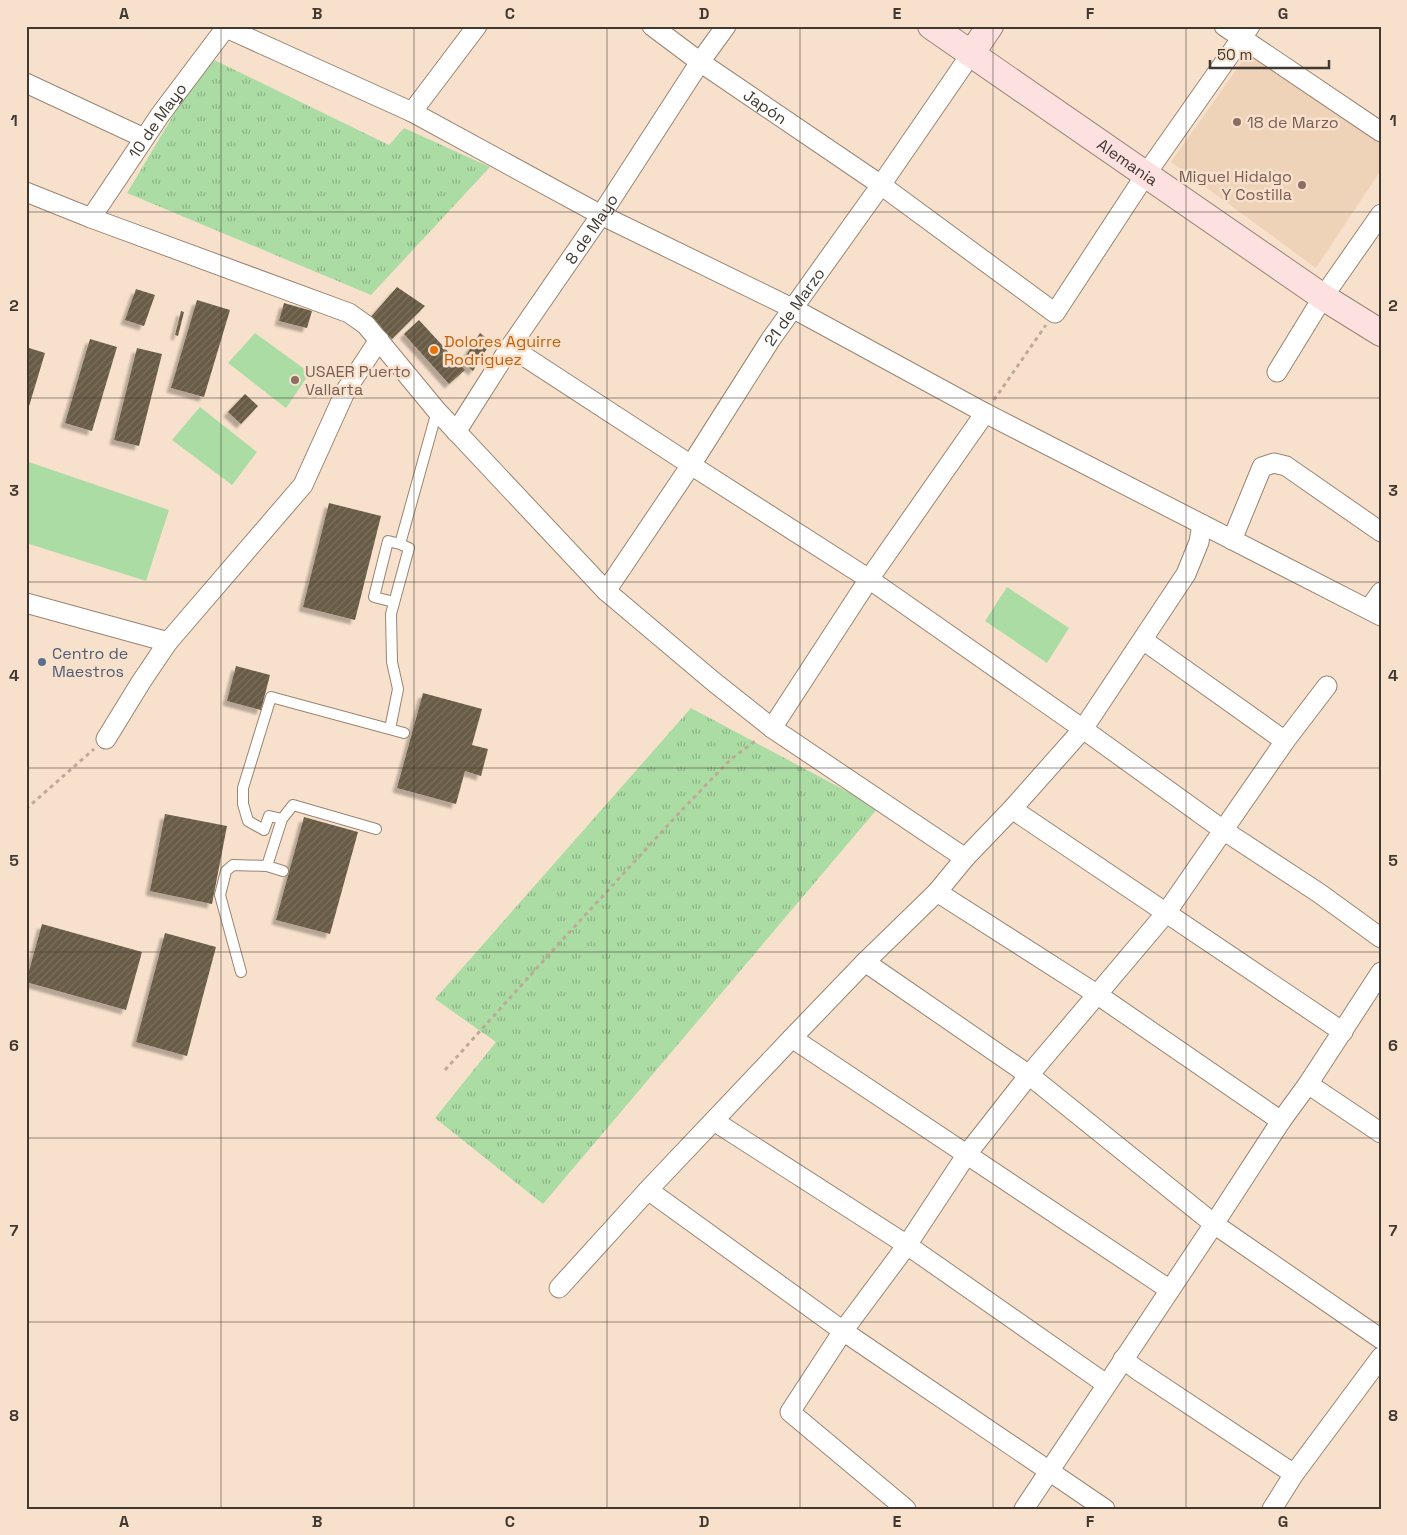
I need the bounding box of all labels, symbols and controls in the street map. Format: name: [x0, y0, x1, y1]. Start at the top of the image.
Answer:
text: A: [119, 3, 129, 24]
text: B: [312, 3, 322, 24]
text: C: [505, 3, 515, 24]
text: D: [699, 3, 709, 24]
text: E: [893, 3, 902, 24]
text: F: [1086, 3, 1095, 24]
text: G: [1278, 3, 1288, 24]
scale bar: [1210, 38, 1328, 70]
text: 50 m: [1217, 45, 1252, 64]
street label: 10 de Mayo: [124, 78, 191, 162]
street label: Japón: [739, 84, 791, 129]
text: 1: [10, 110, 18, 131]
text: 1: [1389, 110, 1397, 131]
place label: 18 de Marzo: [1247, 112, 1339, 133]
marker: 18 de Marzo: [1231, 116, 1243, 128]
street label: Alemania: [1093, 134, 1162, 190]
place label: Miguel Hidalgo Y Costilla: [1179, 166, 1292, 205]
marker: Miguel Hidalgo Y Costilla: [1296, 179, 1308, 191]
street label: 8 de Mayo: [560, 190, 622, 268]
street label: 21 de Marzo: [759, 263, 829, 350]
text: 2: [9, 295, 19, 316]
text: 2: [1388, 295, 1398, 316]
place label: Dolores Aguirre Rodriguez: [444, 331, 561, 370]
marker: Dolores Aguirre Rodriguez: [428, 344, 440, 356]
place label: USAER Puerto Vallarta: [305, 361, 411, 400]
marker: USAER Puerto Vallarta: [289, 374, 301, 386]
text: 3: [9, 480, 19, 501]
text: 3: [1388, 480, 1398, 501]
place label: Centro de Maestros: [52, 643, 128, 682]
marker: Centro de Maestros: [36, 656, 48, 668]
text: 4: [9, 665, 19, 686]
text: 4: [1388, 665, 1398, 686]
text: 5: [9, 850, 19, 871]
text: 5: [1388, 850, 1398, 871]
text: 6: [9, 1035, 19, 1056]
text: 6: [1388, 1035, 1398, 1056]
text: 7: [10, 1220, 19, 1241]
text: 7: [1389, 1220, 1398, 1241]
text: 8: [9, 1405, 19, 1426]
text: 8: [1388, 1405, 1398, 1426]
text: A: [119, 1511, 129, 1532]
text: B: [312, 1511, 322, 1532]
text: C: [505, 1511, 515, 1532]
text: D: [699, 1511, 709, 1532]
text: E: [893, 1511, 902, 1532]
text: F: [1086, 1511, 1095, 1532]
text: G: [1278, 1511, 1288, 1532]

